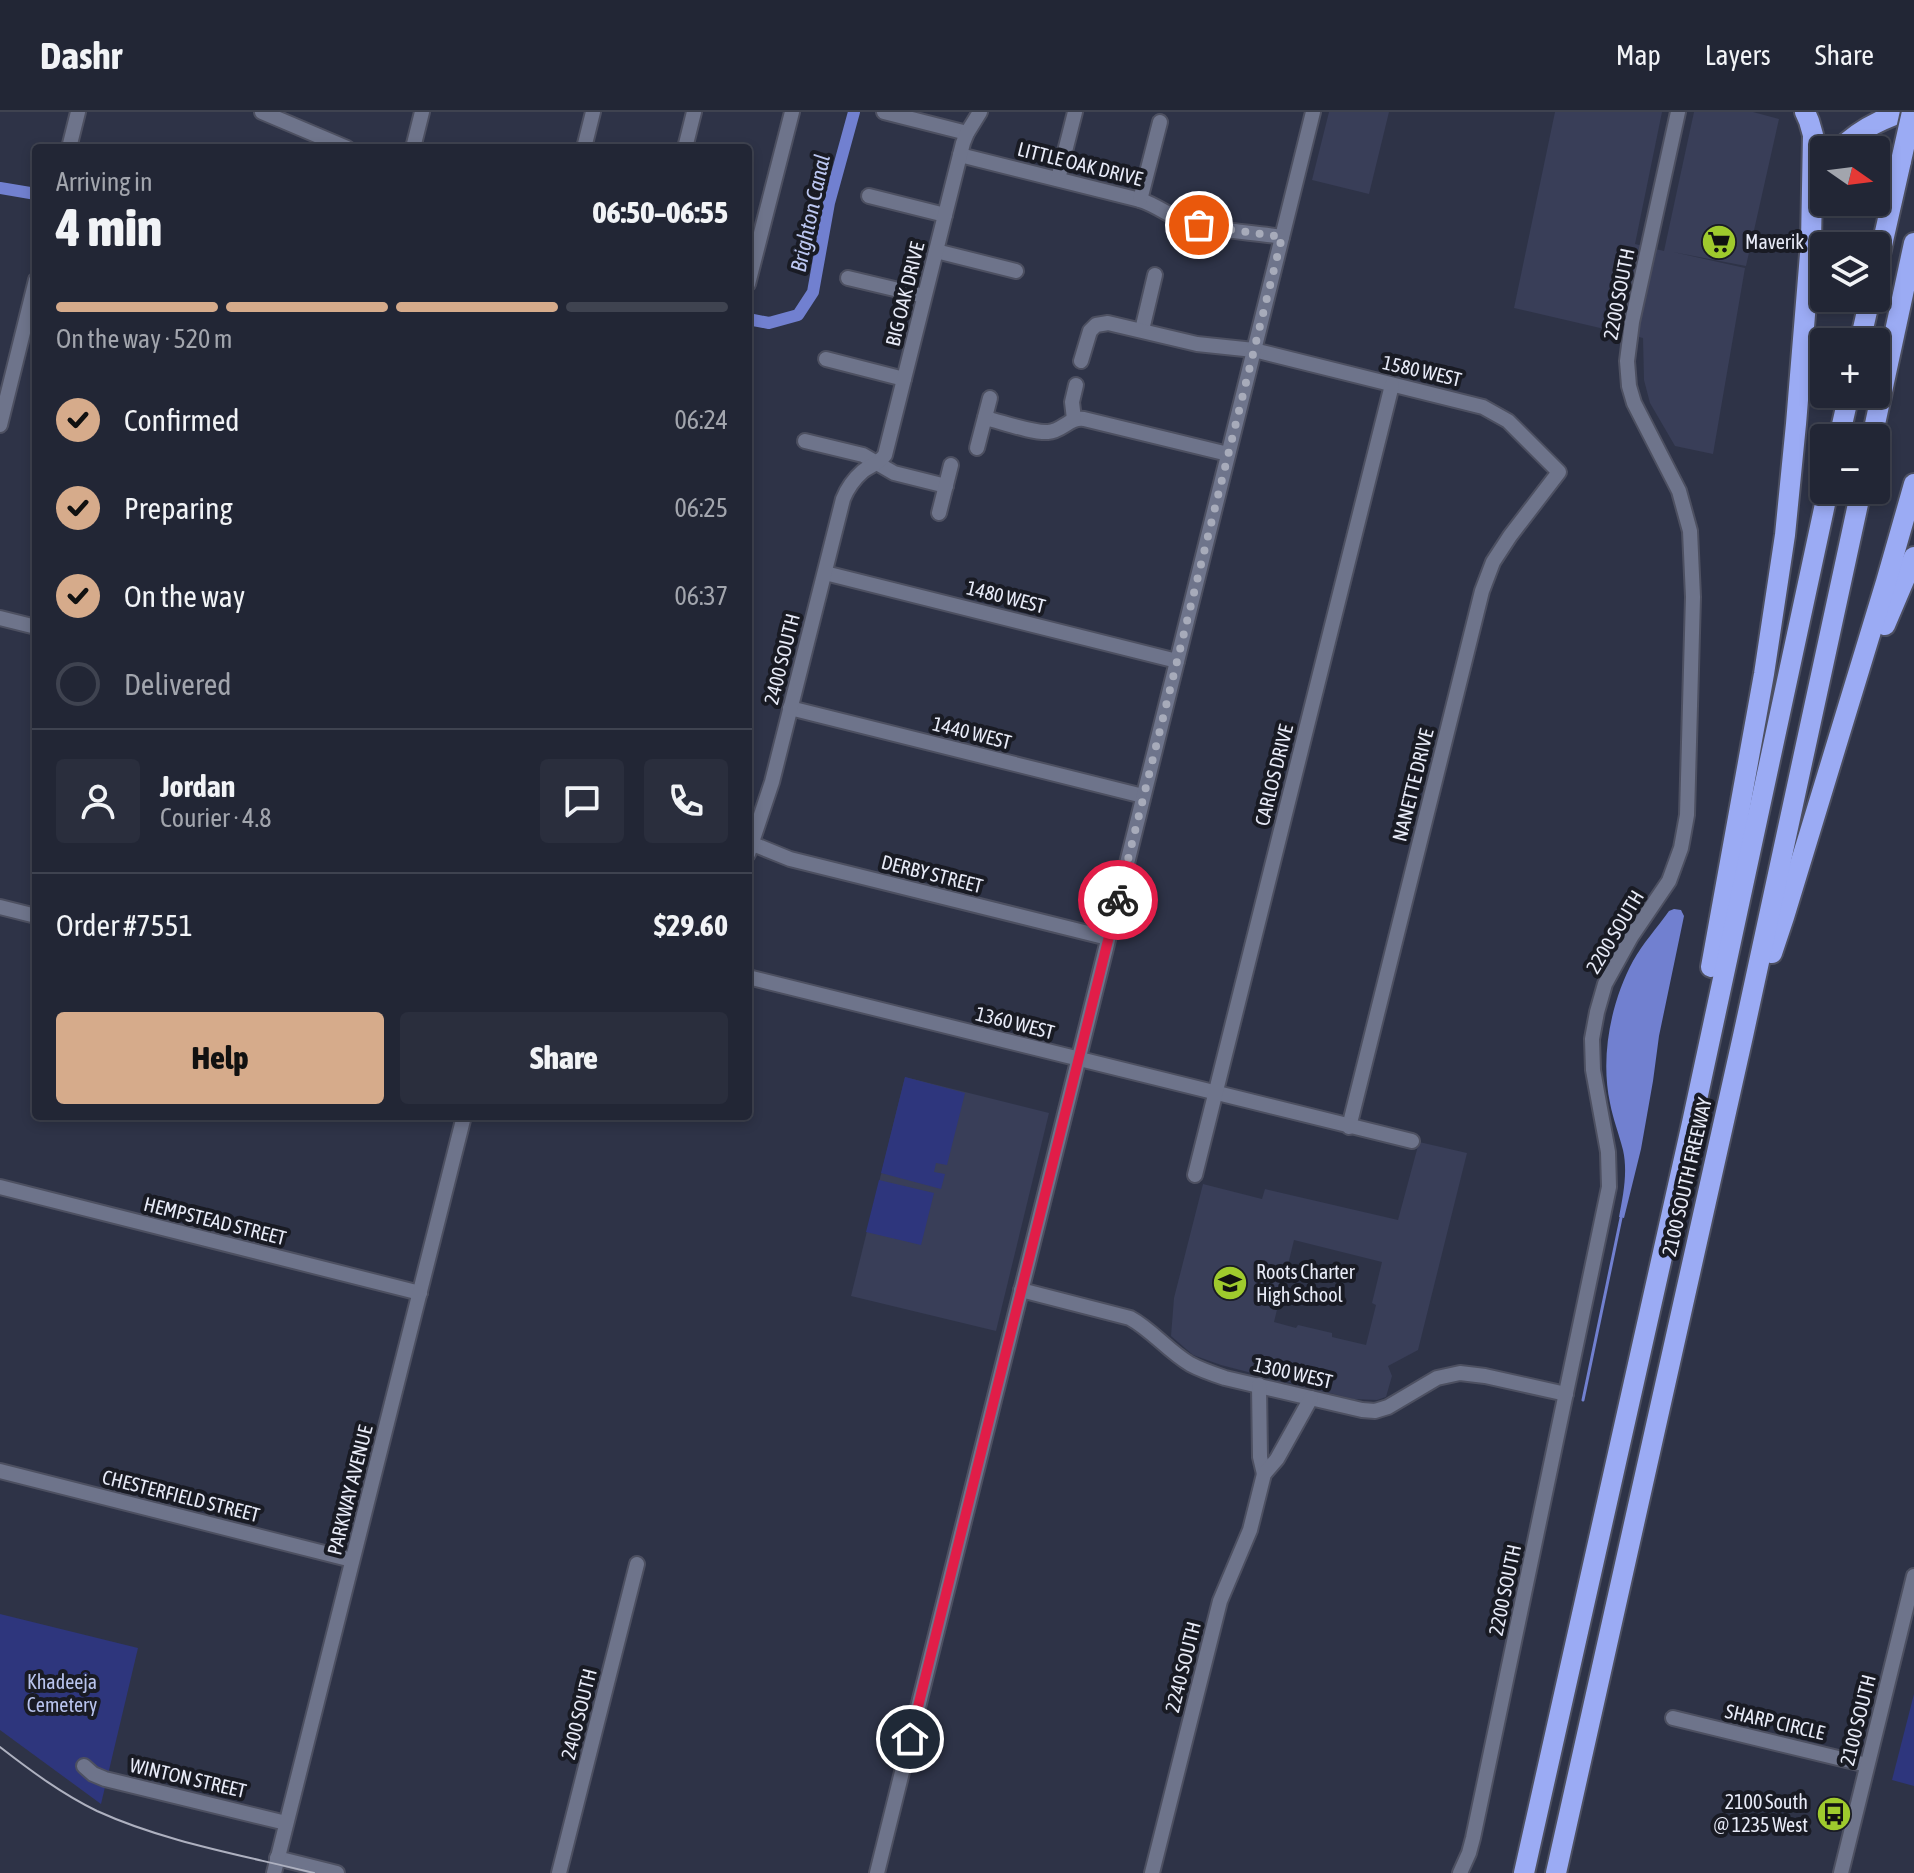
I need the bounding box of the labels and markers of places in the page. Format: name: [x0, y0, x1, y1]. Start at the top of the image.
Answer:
pin: [1165, 191, 1233, 259]
supermarket icon: Maverik: [1700, 223, 1738, 261]
place label: Maverik: [1745, 230, 1804, 253]
place label: Roots Charter High School: [1256, 1260, 1356, 1306]
school or university icon: Roots Charter High School: [1211, 1264, 1249, 1302]
pin: [876, 1705, 944, 1773]
place label: 2100 South @ 1235 West: [1714, 1790, 1808, 1836]
bus stop icon: 2100 South @ 1235 West: [1815, 1795, 1853, 1833]

